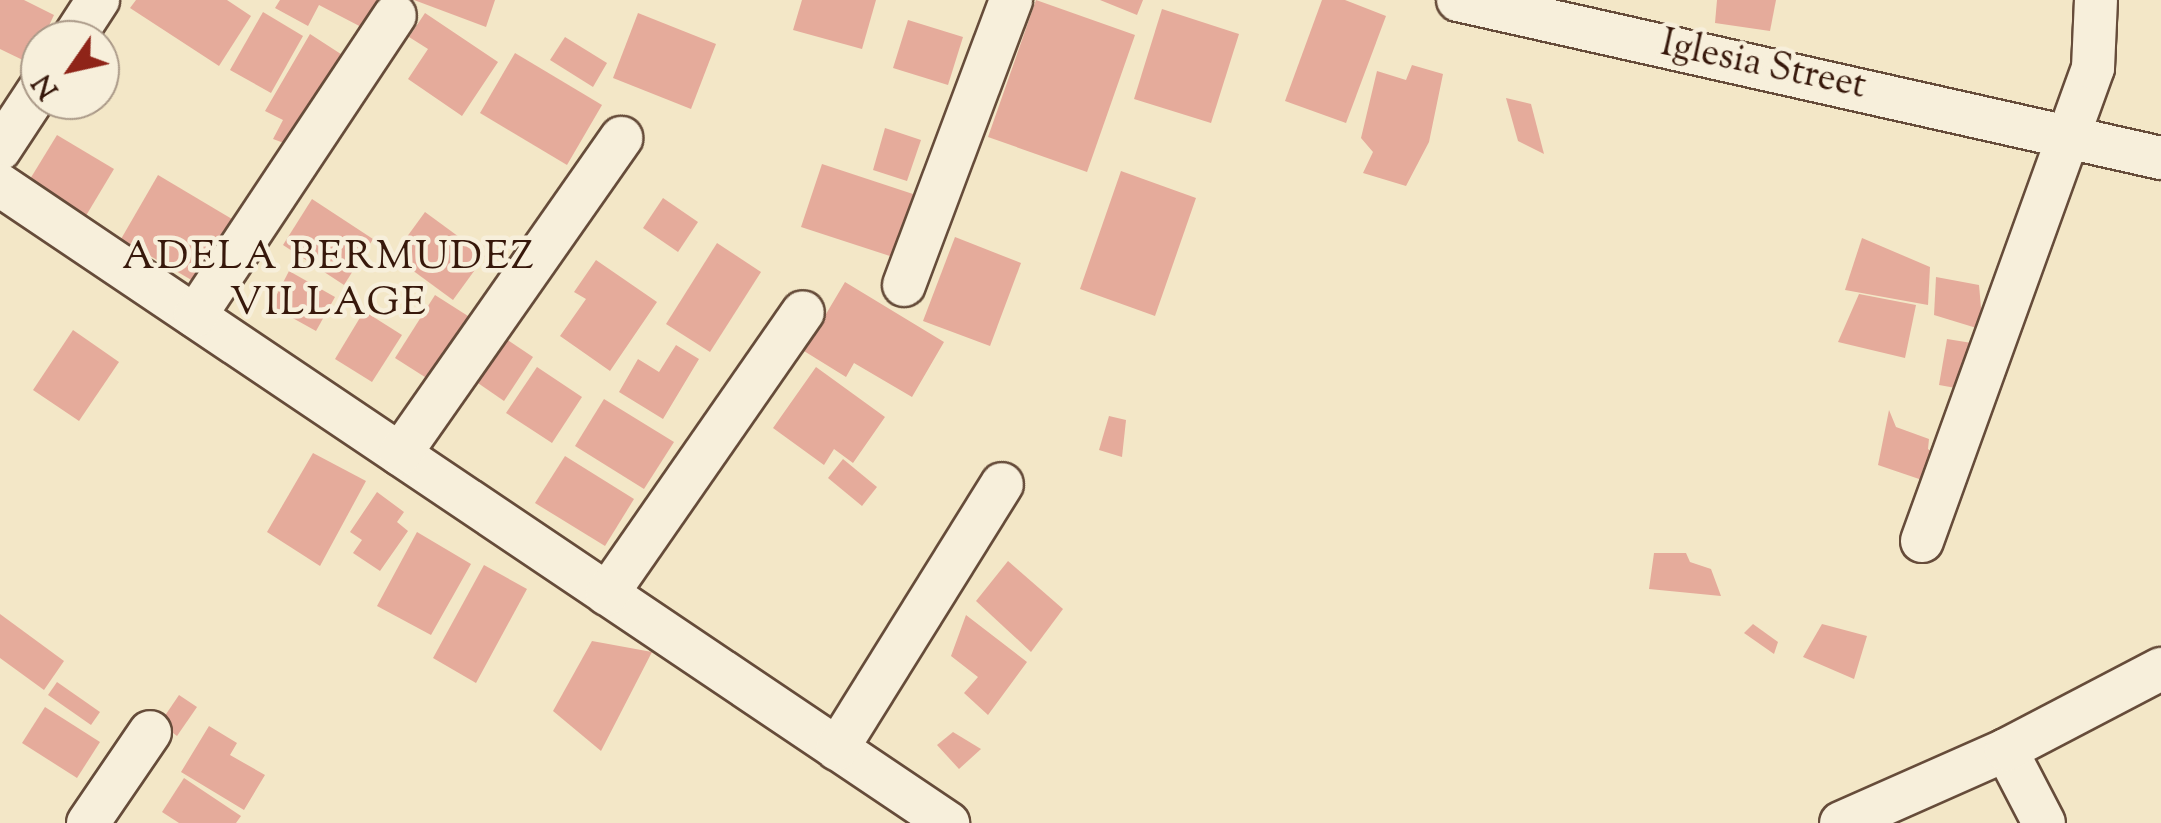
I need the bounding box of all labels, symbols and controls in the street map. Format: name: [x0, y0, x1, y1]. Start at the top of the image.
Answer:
north arrow: [20, 20, 120, 120]
street label: Iglesia Street: [1656, 23, 1870, 111]
text: N: [24, 65, 70, 106]
district label: ADELA BERMUDEZ VILLAGE: [122, 235, 536, 329]

